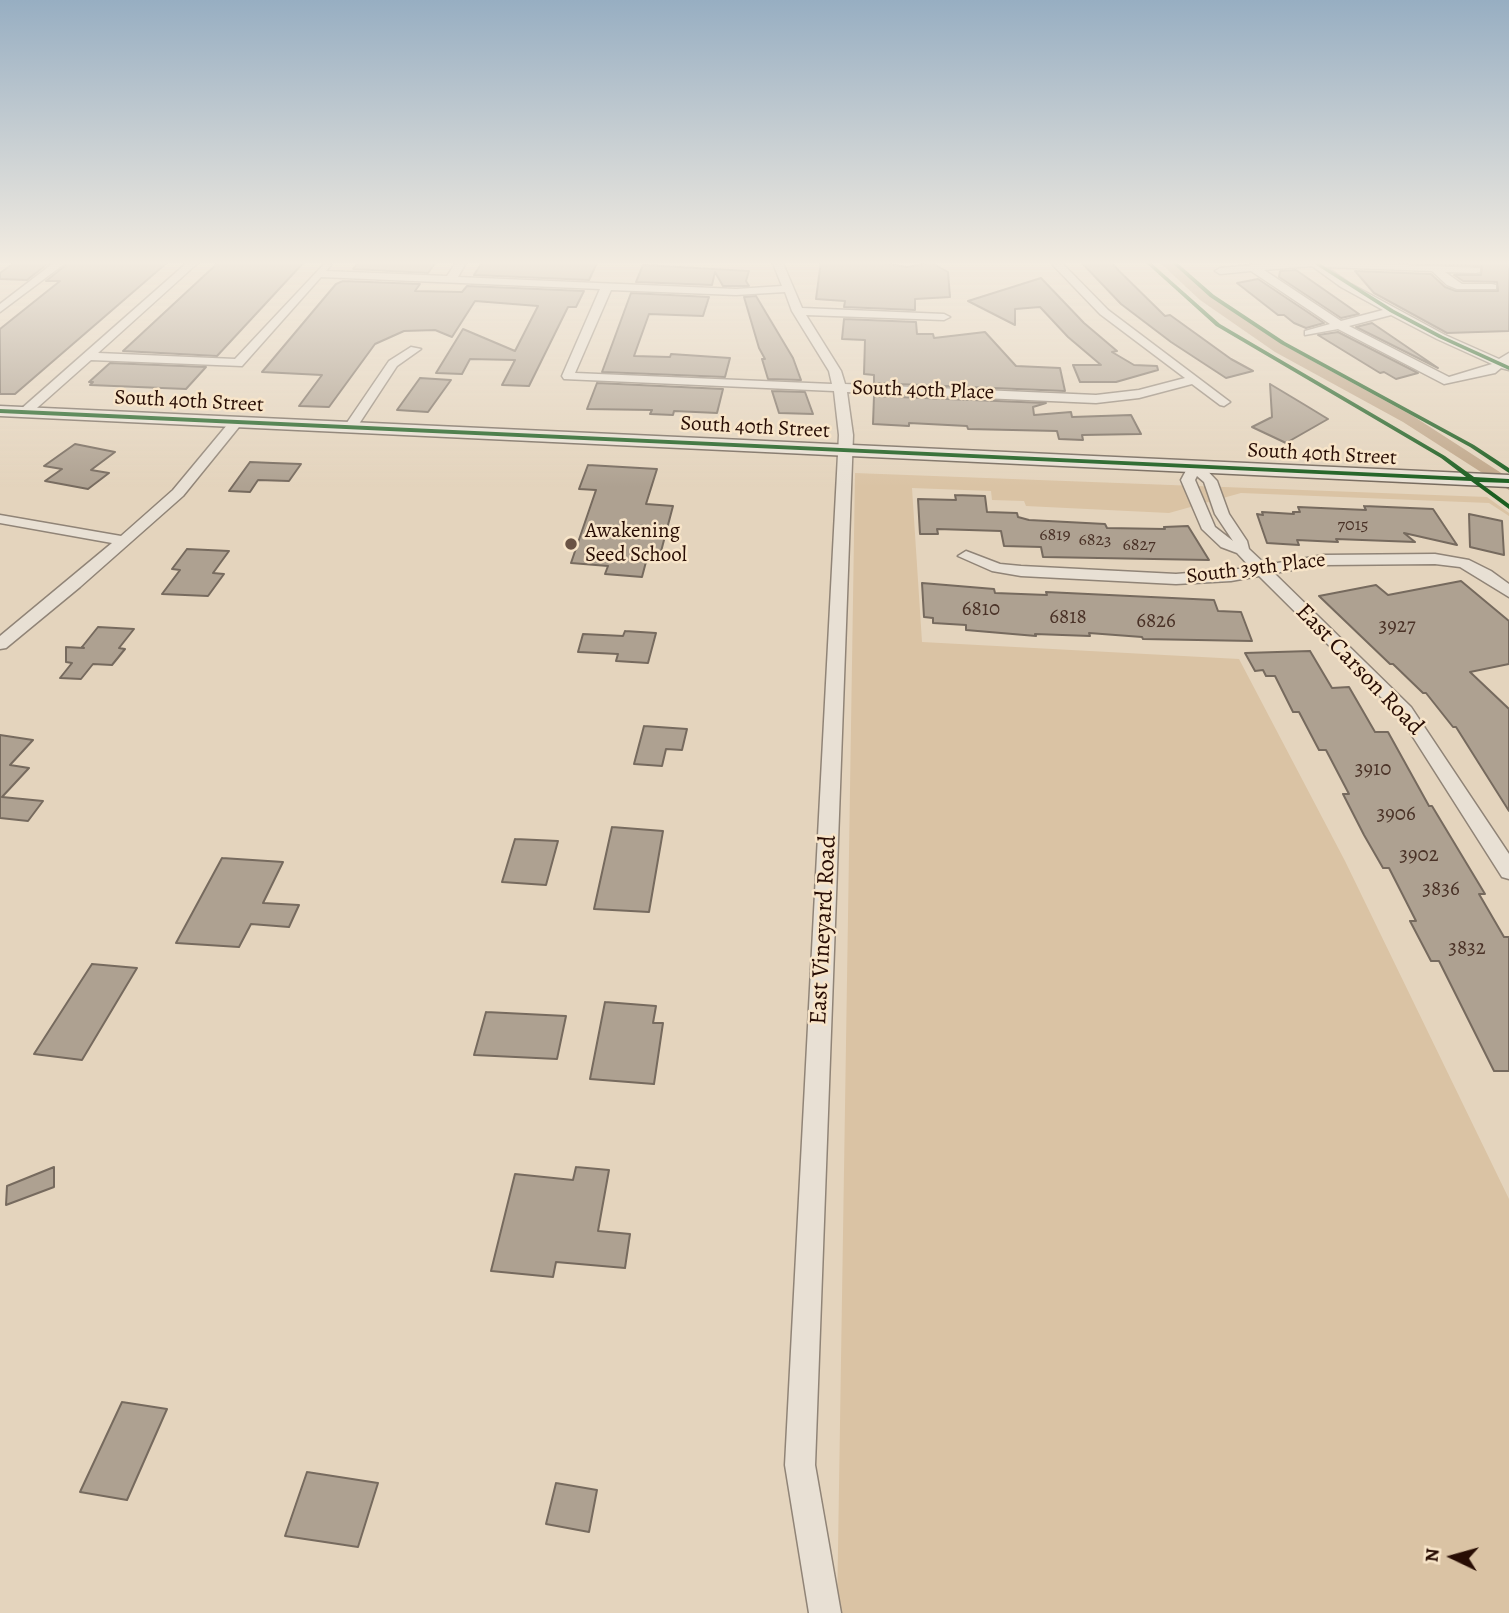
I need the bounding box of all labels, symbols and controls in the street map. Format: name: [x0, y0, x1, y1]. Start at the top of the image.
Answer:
street label: South 40th Place: [851, 376, 995, 406]
street label: South 40th Street: [114, 386, 264, 418]
street label: South 40th Street: [680, 412, 830, 444]
street label: South 40th Street: [1247, 439, 1397, 471]
house number: 7015: [1337, 515, 1369, 537]
place label: Awakening Seed School: [585, 519, 687, 569]
house number: 6819: [1039, 525, 1071, 547]
house number: 6823: [1078, 530, 1112, 552]
house number: 6827: [1122, 535, 1156, 557]
marker: Awakening Seed School: [563, 536, 579, 552]
street label: South 39th Place: [1185, 548, 1327, 590]
house number: 6810: [962, 597, 1000, 623]
street label: East Carson Road: [1289, 598, 1429, 742]
house number: 6818: [1049, 605, 1087, 631]
house number: 6826: [1136, 609, 1176, 635]
house number: 3927: [1378, 614, 1416, 640]
house number: 3910: [1355, 757, 1391, 783]
house number: 3906: [1376, 802, 1416, 828]
street label: East Vineyard Road: [805, 835, 843, 1025]
house number: 3902: [1399, 843, 1439, 869]
house number: 3836: [1422, 877, 1460, 903]
house number: 3832: [1448, 936, 1486, 962]
north arrow: [1418, 1522, 1488, 1592]
text: N: [1419, 1547, 1446, 1563]

